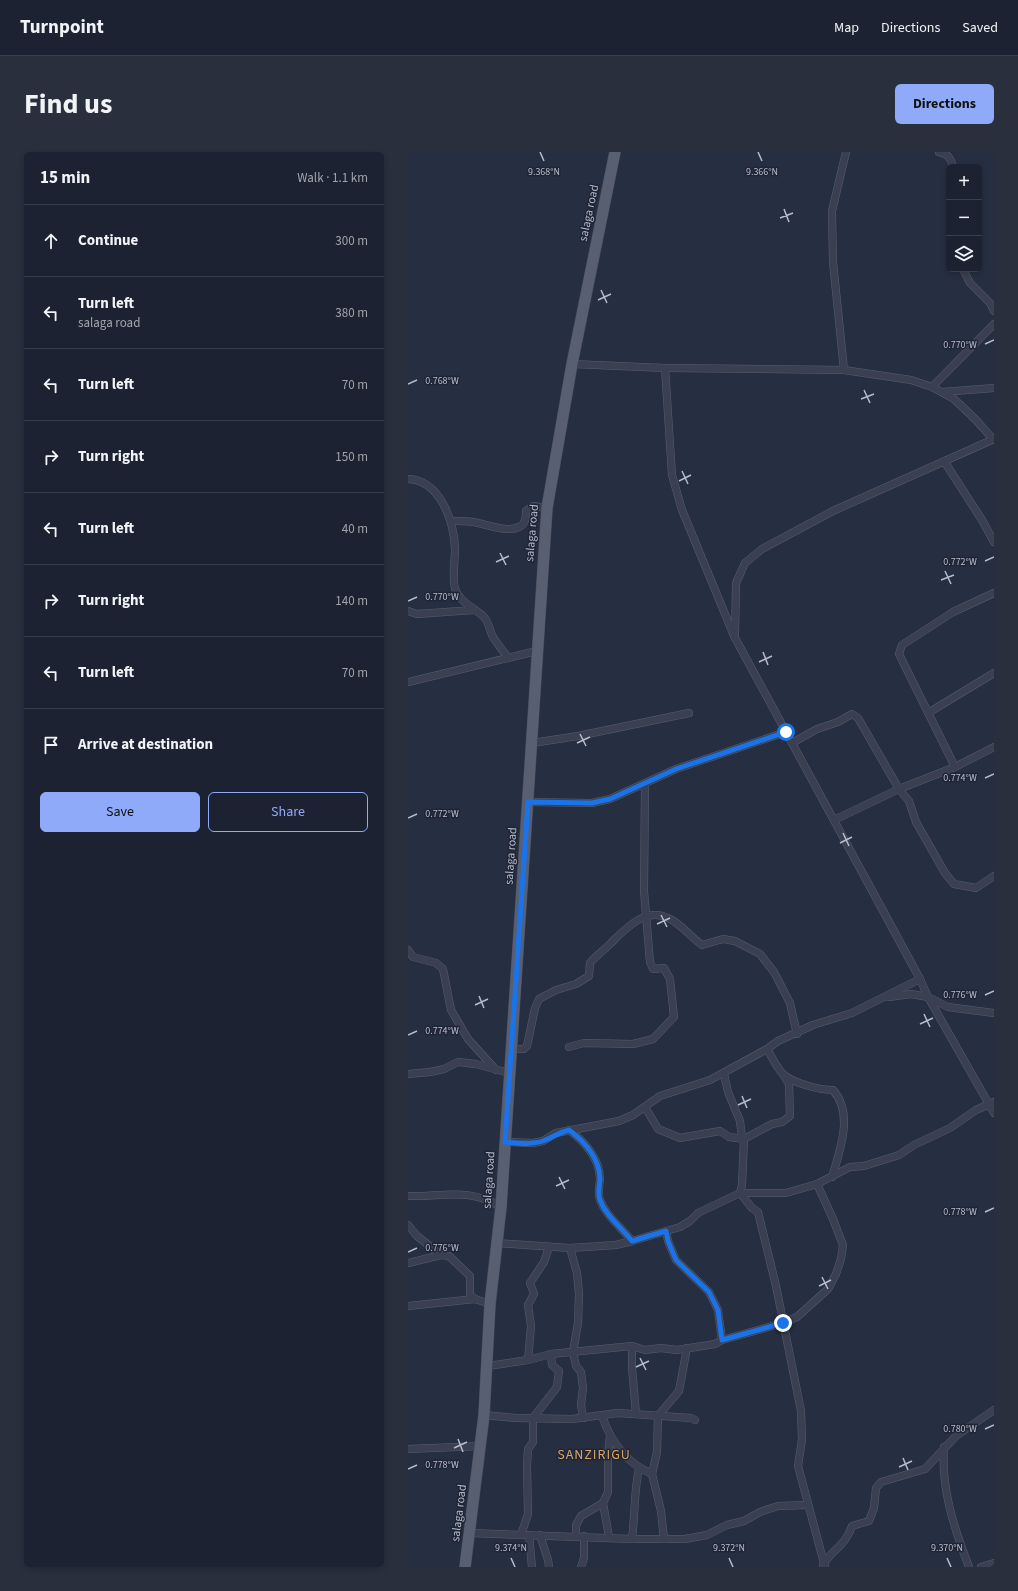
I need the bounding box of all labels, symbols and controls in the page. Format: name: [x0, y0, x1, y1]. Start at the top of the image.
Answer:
text: Turnpoint: [20, 14, 104, 41]
text: Map: [834, 18, 859, 38]
text: Directions: [881, 18, 940, 38]
text: Saved: [962, 18, 998, 38]
text: Find us: [24, 84, 112, 124]
button: Directions: [895, 84, 994, 124]
map controls: [946, 164, 982, 272]
button: +: [946, 164, 982, 200]
text: 9.368°N: [528, 165, 560, 179]
text: 9.366°N: [746, 165, 778, 179]
text: 15 min: [40, 166, 90, 190]
text: Walk · 1.1 km: [297, 169, 368, 187]
street label: salaga road: [575, 183, 603, 243]
button: −: [946, 200, 982, 236]
icon: ahead: [40, 230, 62, 252]
text: Continue: [78, 230, 138, 251]
text: 300 m: [335, 232, 368, 250]
button: layers: [946, 236, 982, 272]
text: Turn left: [78, 293, 134, 314]
icon: left: [40, 302, 62, 324]
text: 380 m: [335, 304, 368, 322]
text: salaga road: [78, 314, 140, 332]
text: 0.770°W: [943, 338, 977, 352]
icon: left: [40, 374, 62, 396]
text: Turn left: [78, 374, 134, 395]
text: 0.768°W: [425, 374, 459, 388]
text: 70 m: [342, 376, 368, 394]
icon: right: [40, 446, 62, 468]
text: Turn right: [78, 446, 144, 467]
text: 150 m: [335, 448, 368, 466]
street label: salaga road: [521, 504, 543, 562]
icon: left: [40, 518, 62, 540]
text: Turn left: [78, 518, 134, 539]
text: 40 m: [342, 520, 368, 538]
text: 0.772°W: [943, 555, 977, 569]
icon: right: [40, 590, 62, 612]
text: Turn right: [78, 590, 144, 611]
text: 0.770°W: [425, 590, 459, 604]
text: 140 m: [335, 592, 368, 610]
icon: left: [40, 662, 62, 684]
text: Turn left: [78, 662, 134, 683]
text: 70 m: [342, 664, 368, 682]
route start: [777, 723, 795, 741]
icon: arrive: [40, 734, 62, 756]
text: Arrive at destination: [78, 734, 213, 755]
text: 0.774°W: [943, 771, 977, 785]
button: Save: [40, 792, 200, 832]
button: Share: [208, 792, 368, 832]
text: 0.772°W: [425, 807, 459, 821]
street label: salaga road: [501, 827, 521, 885]
text: 0.776°W: [943, 988, 977, 1002]
text: 0.774°W: [425, 1024, 459, 1038]
street label: salaga road: [479, 1151, 499, 1209]
text: 0.778°W: [943, 1205, 977, 1219]
text: 0.776°W: [425, 1241, 459, 1255]
route end: [774, 1314, 792, 1332]
text: 0.780°W: [943, 1422, 977, 1436]
district label: SANZIRIGU: [557, 1445, 631, 1465]
text: 0.778°W: [425, 1458, 459, 1472]
street label: salaga road: [447, 1483, 471, 1543]
text: 9.374°N: [495, 1541, 527, 1555]
text: 9.372°N: [713, 1541, 745, 1555]
text: 9.370°N: [931, 1541, 963, 1555]

